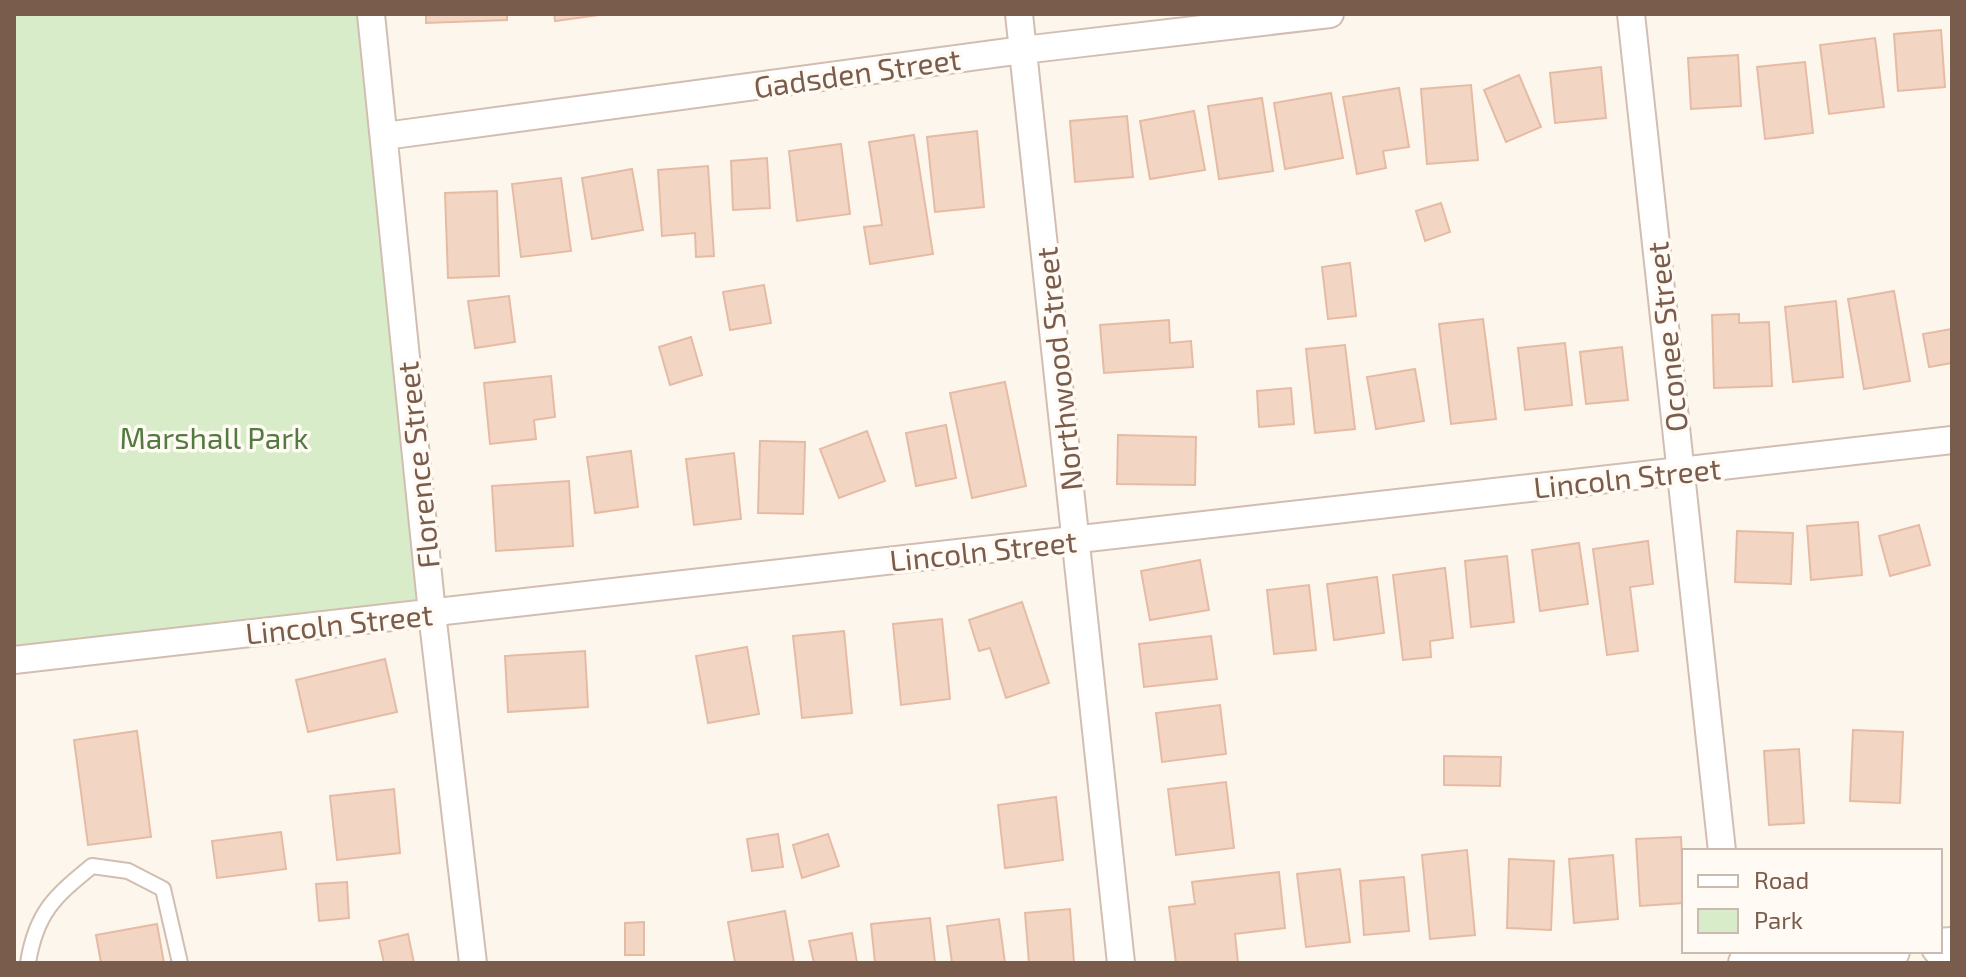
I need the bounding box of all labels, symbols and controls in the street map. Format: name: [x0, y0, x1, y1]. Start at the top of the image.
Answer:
street label: Gadsden Street: [751, 40, 963, 104]
street label: Oconee Street: [1638, 240, 1694, 434]
street label: Northwood Street: [1027, 245, 1089, 493]
street label: Florence Street: [388, 360, 446, 570]
park label: Marshall Park: [119, 419, 309, 455]
street label: Lincoln Street: [1532, 449, 1722, 505]
street label: Lincoln Street: [888, 522, 1078, 578]
street label: Lincoln Street: [244, 595, 434, 651]
legend: [1682, 849, 1942, 953]
text: Road: [1754, 865, 1809, 894]
text: Park: [1754, 905, 1803, 934]

